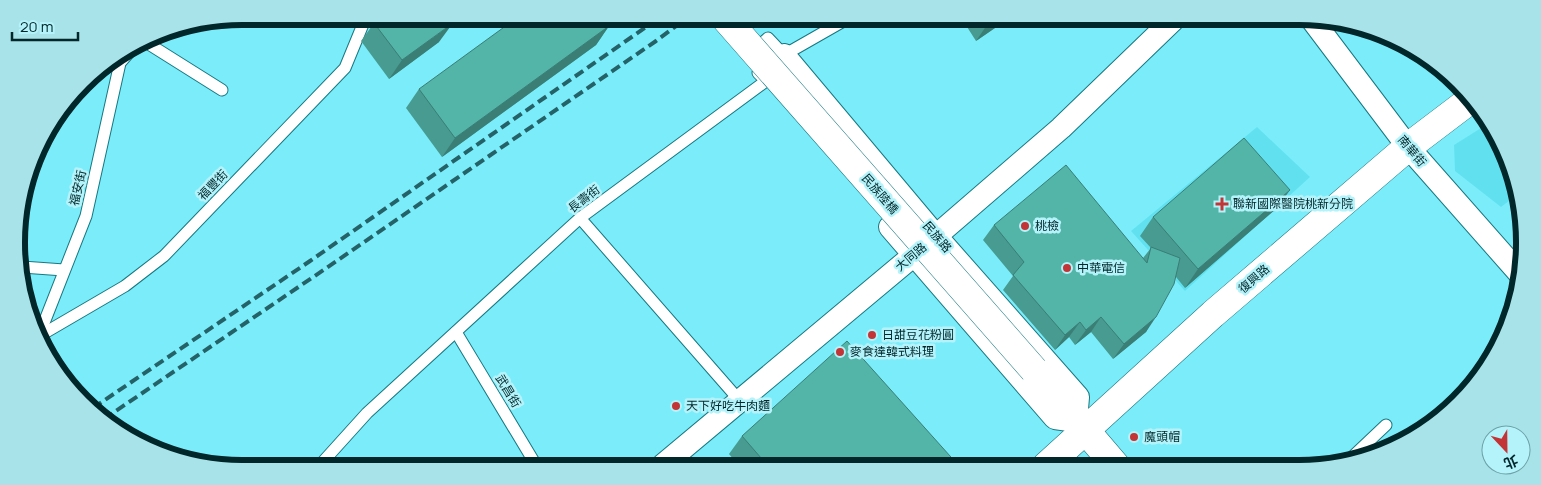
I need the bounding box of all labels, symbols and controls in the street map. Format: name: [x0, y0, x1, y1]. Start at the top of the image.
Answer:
scale bar: [12, 10, 79, 42]
text: 20 m: [20, 16, 53, 37]
street label: 南華街: [1394, 131, 1430, 170]
street label: 福豐街: [194, 166, 231, 204]
street label: 福安街: [65, 168, 90, 207]
street label: 民族陸橋: [858, 170, 903, 217]
street label: 長壽街: [564, 181, 603, 216]
place label: 聯新國際醫院桃新分院: [1233, 195, 1353, 212]
marker: 聯新國際醫院桃新分院: [1215, 197, 1229, 211]
place label: 桃檢: [1035, 217, 1059, 234]
street label: 民族路: [919, 218, 956, 256]
marker: 桃檢: [1019, 220, 1031, 232]
street label: 大同路: [891, 239, 930, 275]
place label: 中華電信: [1077, 259, 1125, 276]
street label: 復興路: [1235, 260, 1273, 297]
marker: 中華電信: [1061, 262, 1073, 274]
place label: 日甜豆花粉圓: [882, 326, 954, 343]
marker: 日甜豆花粉圓: [866, 329, 878, 341]
place label: 麥食達韓式料理: [850, 343, 934, 360]
marker: 麥食達韓式料理: [834, 346, 846, 358]
street label: 武昌街: [492, 371, 525, 411]
place label: 天下好吃牛肉麵: [686, 397, 770, 414]
marker: 天下好吃牛肉麵: [670, 400, 682, 412]
north arrow: [1481, 425, 1531, 475]
place label: 魔頭帽: [1144, 428, 1180, 445]
marker: 魔頭帽: [1128, 431, 1140, 443]
text: 北: [1501, 451, 1521, 474]

